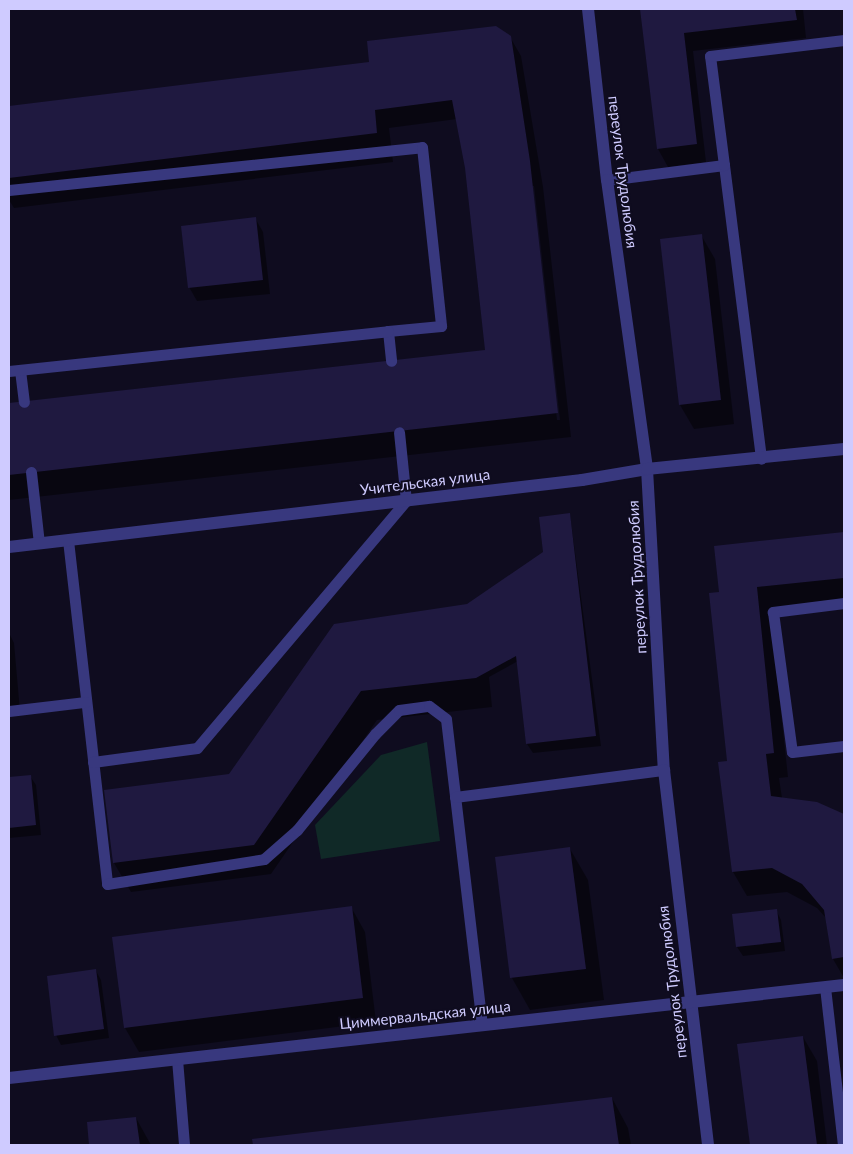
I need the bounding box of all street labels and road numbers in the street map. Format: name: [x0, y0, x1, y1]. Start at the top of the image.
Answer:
street label: переулок Трудолюбия: [605, 95, 641, 249]
street label: Учительская улица: [359, 465, 491, 499]
street label: переулок Трудолюбия: [624, 500, 650, 654]
street label: переулок Трудолюбия: [654, 905, 690, 1059]
street label: Циммервальдская улица: [338, 997, 512, 1033]

